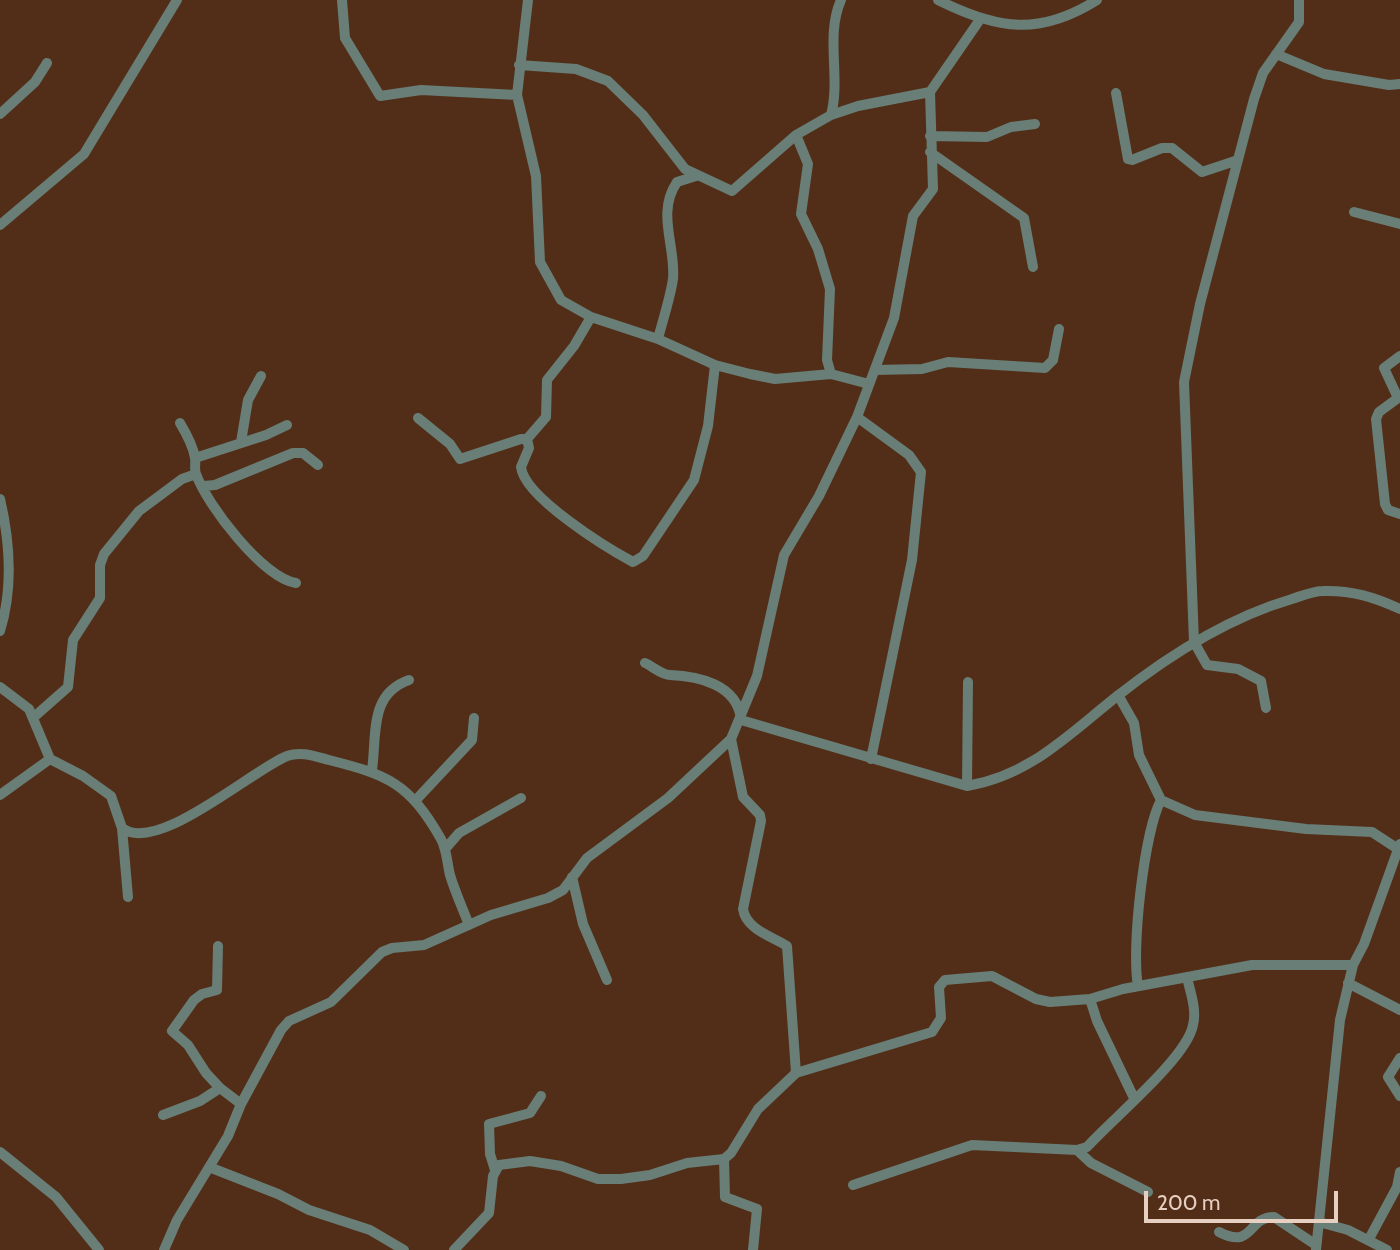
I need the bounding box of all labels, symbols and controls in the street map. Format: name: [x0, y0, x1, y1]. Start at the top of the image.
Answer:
scale bar: [1148, 1176, 1342, 1220]
text: 200 m: [1157, 1190, 1220, 1215]

